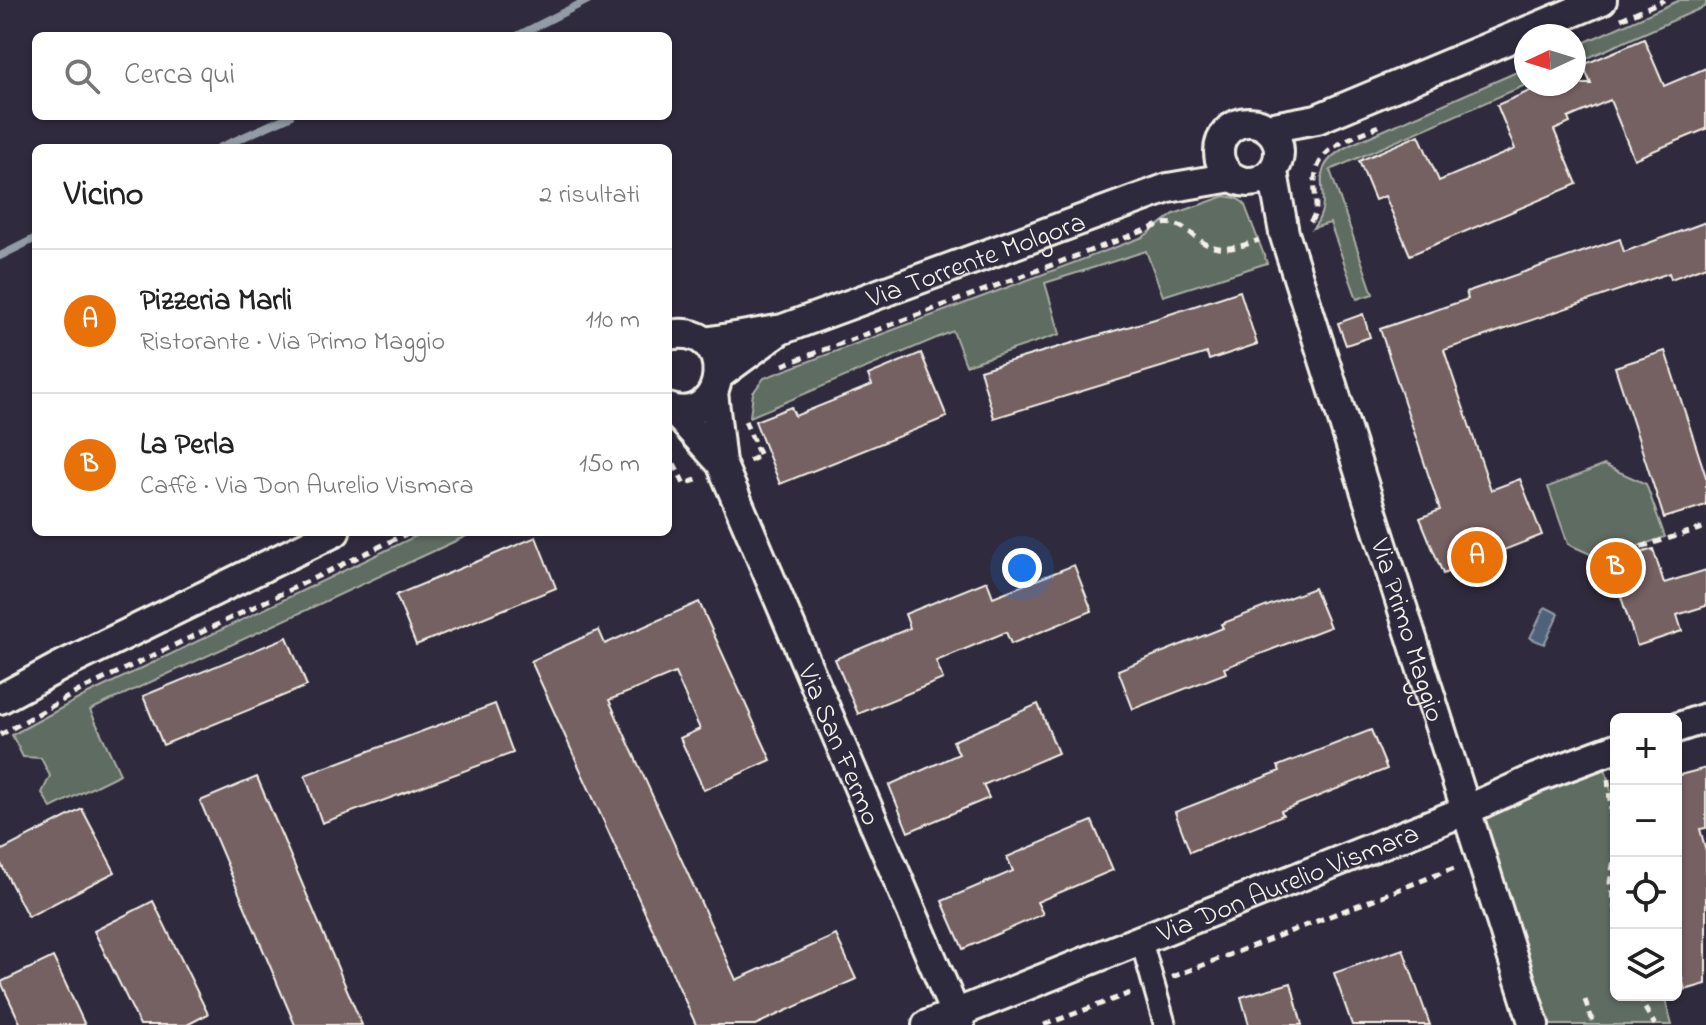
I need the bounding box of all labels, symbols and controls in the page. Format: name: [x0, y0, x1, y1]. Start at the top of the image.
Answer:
north arrow: [1514, 24, 1586, 96]
search box: [32, 32, 672, 120]
icon: search: [60, 54, 104, 98]
text: Cerca qui: [124, 54, 235, 98]
text: Vicino: [64, 171, 143, 221]
text: 2 risultati: [539, 177, 640, 215]
street label: Via Torrente Molgora: [860, 203, 1092, 321]
text: Pizzeria Marli: [140, 280, 292, 324]
text: A: [82, 302, 98, 340]
text: 110 m: [586, 302, 640, 340]
text: Ristorante · Via Primo Maggio: [140, 324, 445, 362]
text: La Perla: [140, 424, 234, 468]
text: B: [81, 446, 99, 484]
text: 150 m: [579, 446, 640, 484]
text: Caffè · Via Don Aurelio Vismara: [140, 468, 474, 506]
pin: A: [1451, 527, 1503, 587]
street label: Via Primo Maggio: [1357, 533, 1454, 728]
pin: B: [1590, 538, 1642, 598]
your location: [1002, 548, 1042, 588]
street label: Via San Fermo: [785, 658, 890, 833]
map controls: [1610, 713, 1682, 1001]
button: +: [1610, 713, 1682, 785]
button: −: [1610, 785, 1682, 857]
street label: Via Don Aurelio Vismara: [1151, 814, 1426, 956]
button: locate: [1610, 857, 1682, 929]
button: layers: [1610, 929, 1682, 1001]

